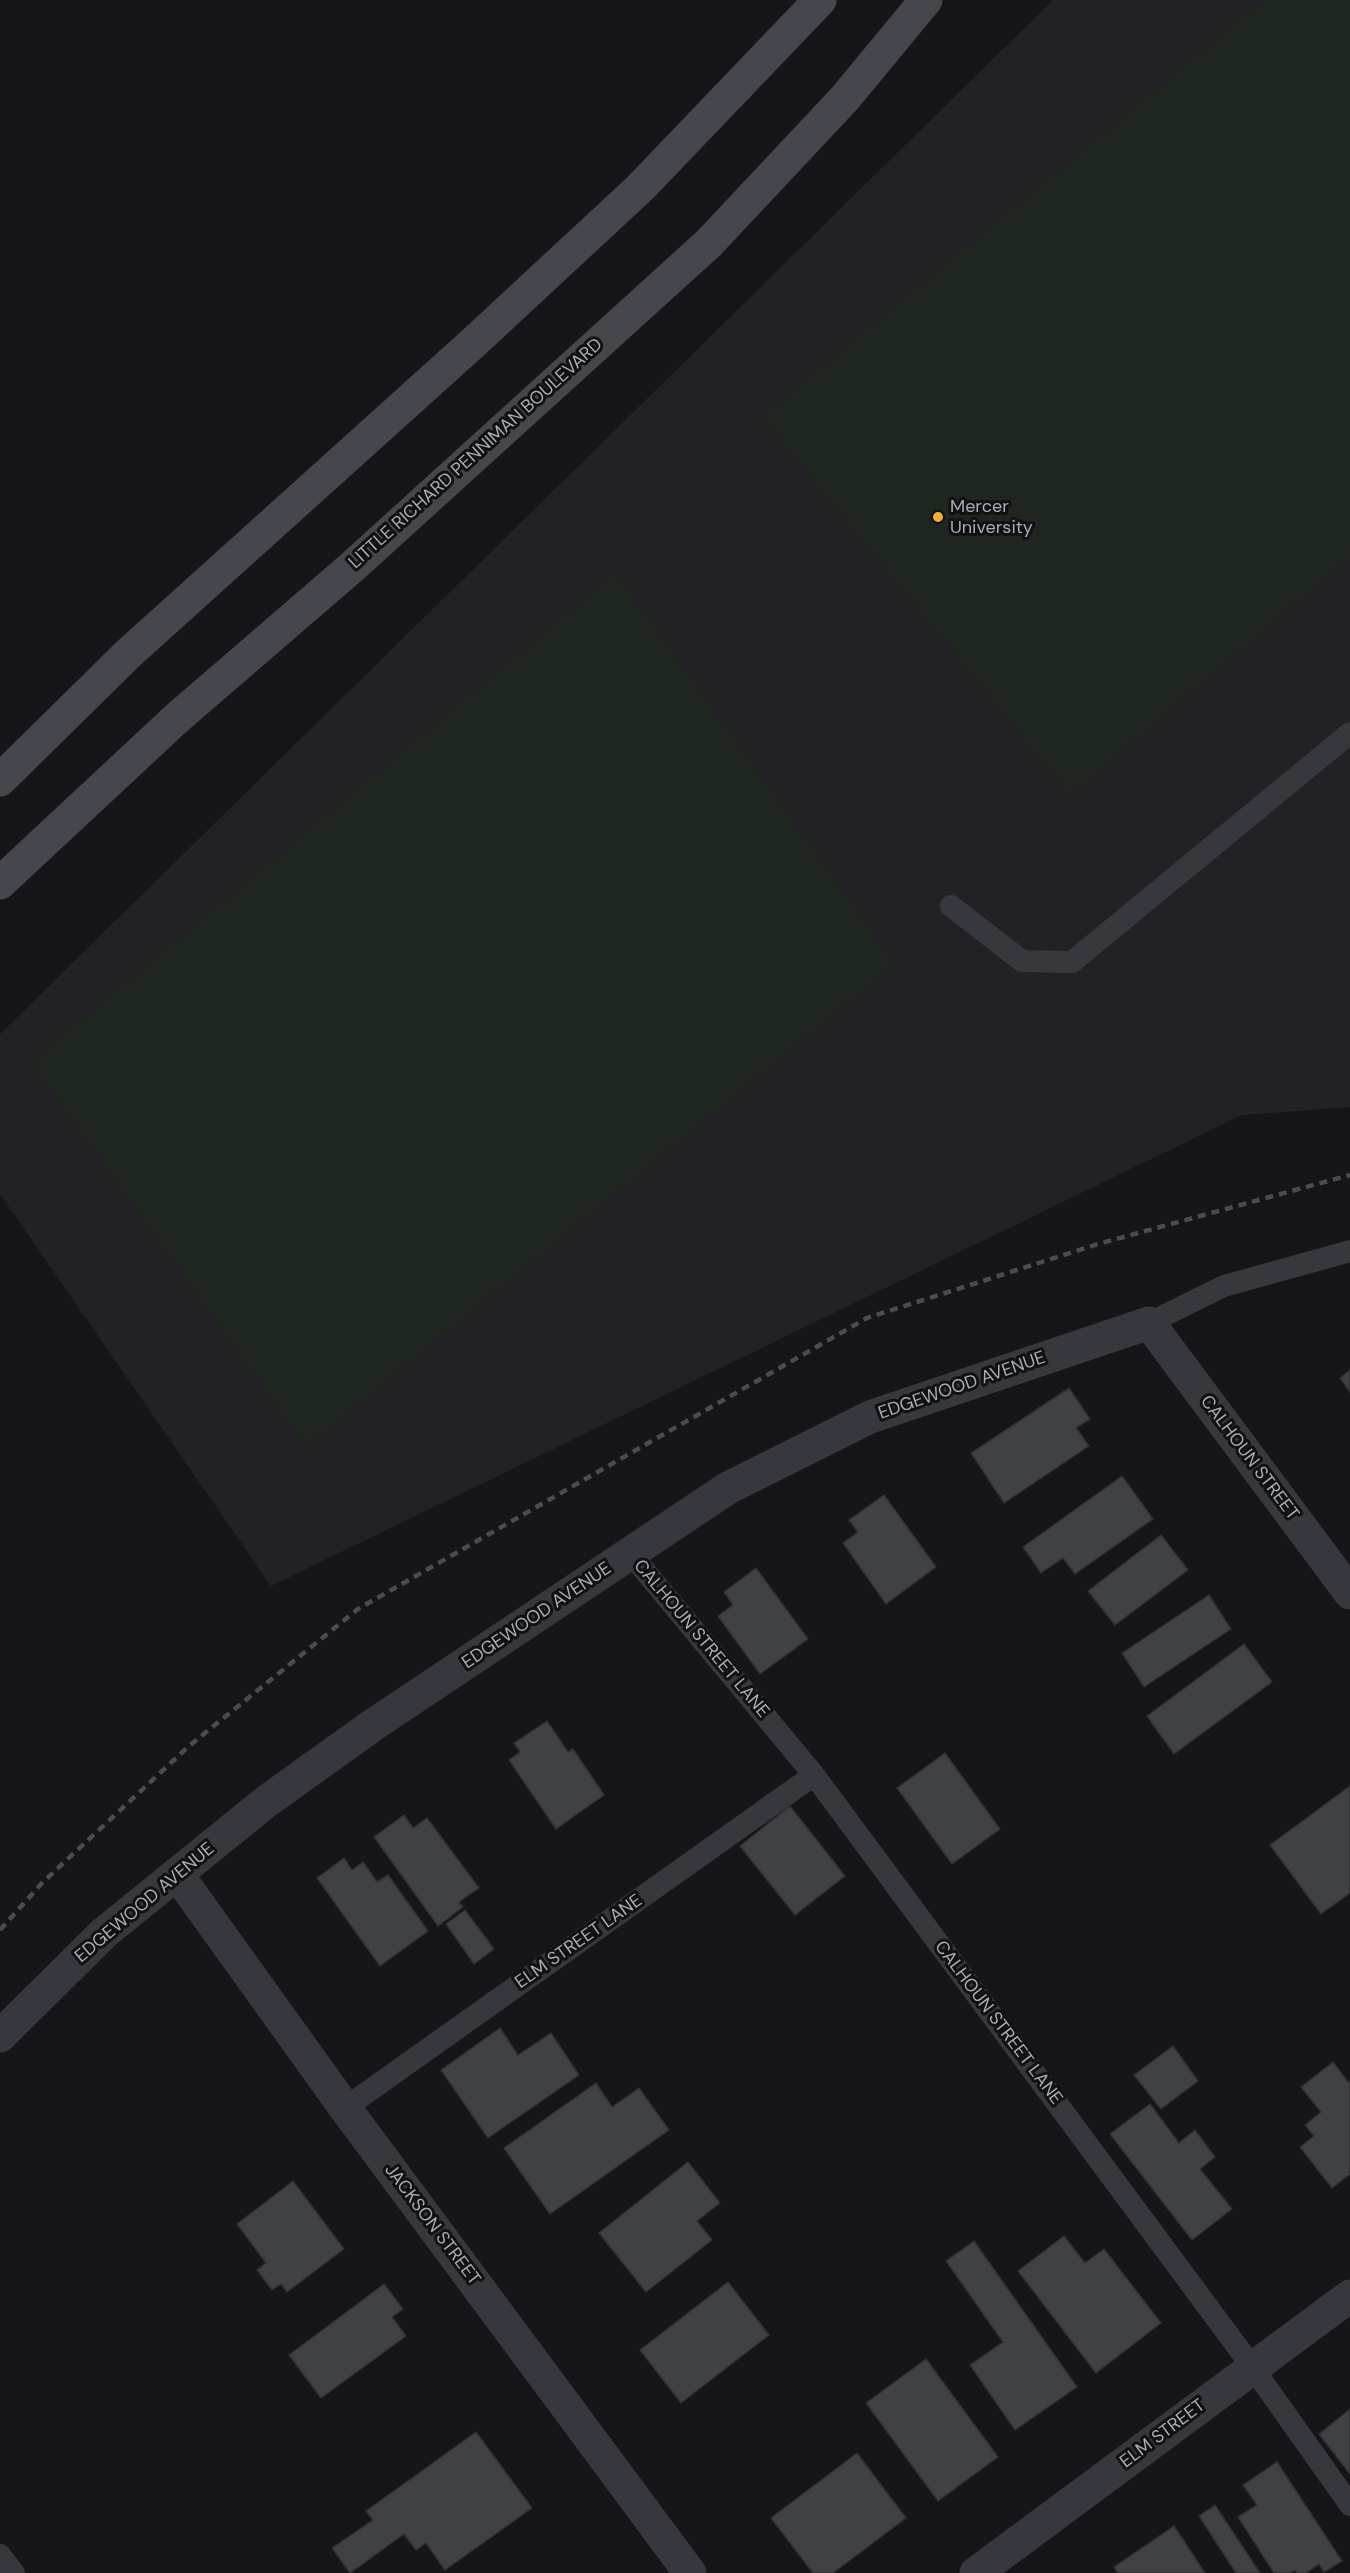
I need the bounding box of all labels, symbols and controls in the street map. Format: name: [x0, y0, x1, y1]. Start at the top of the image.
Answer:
street label: LITTLE RICHARD PENNIMAN BOULEVARD: [345, 334, 607, 574]
place label: Mercer University: [950, 496, 1033, 538]
marker: Mercer University: [931, 510, 945, 524]
street label: EDGEWOOD AVENUE: [876, 1347, 1048, 1425]
street label: CALHOUN STREET: [1195, 1391, 1303, 1525]
street label: CALHOUN STREET LANE: [629, 1556, 773, 1722]
street label: EDGEWOOD AVENUE: [458, 1558, 616, 1674]
street label: EDGEWOOD AVENUE: [71, 1838, 219, 1968]
street label: ELM STREET LANE: [511, 1890, 647, 1994]
street label: CALHOUN STREET LANE: [929, 1937, 1067, 2109]
street label: JACKSON STREET: [379, 2160, 485, 2290]
street label: ELM STREET: [1116, 2395, 1210, 2473]

